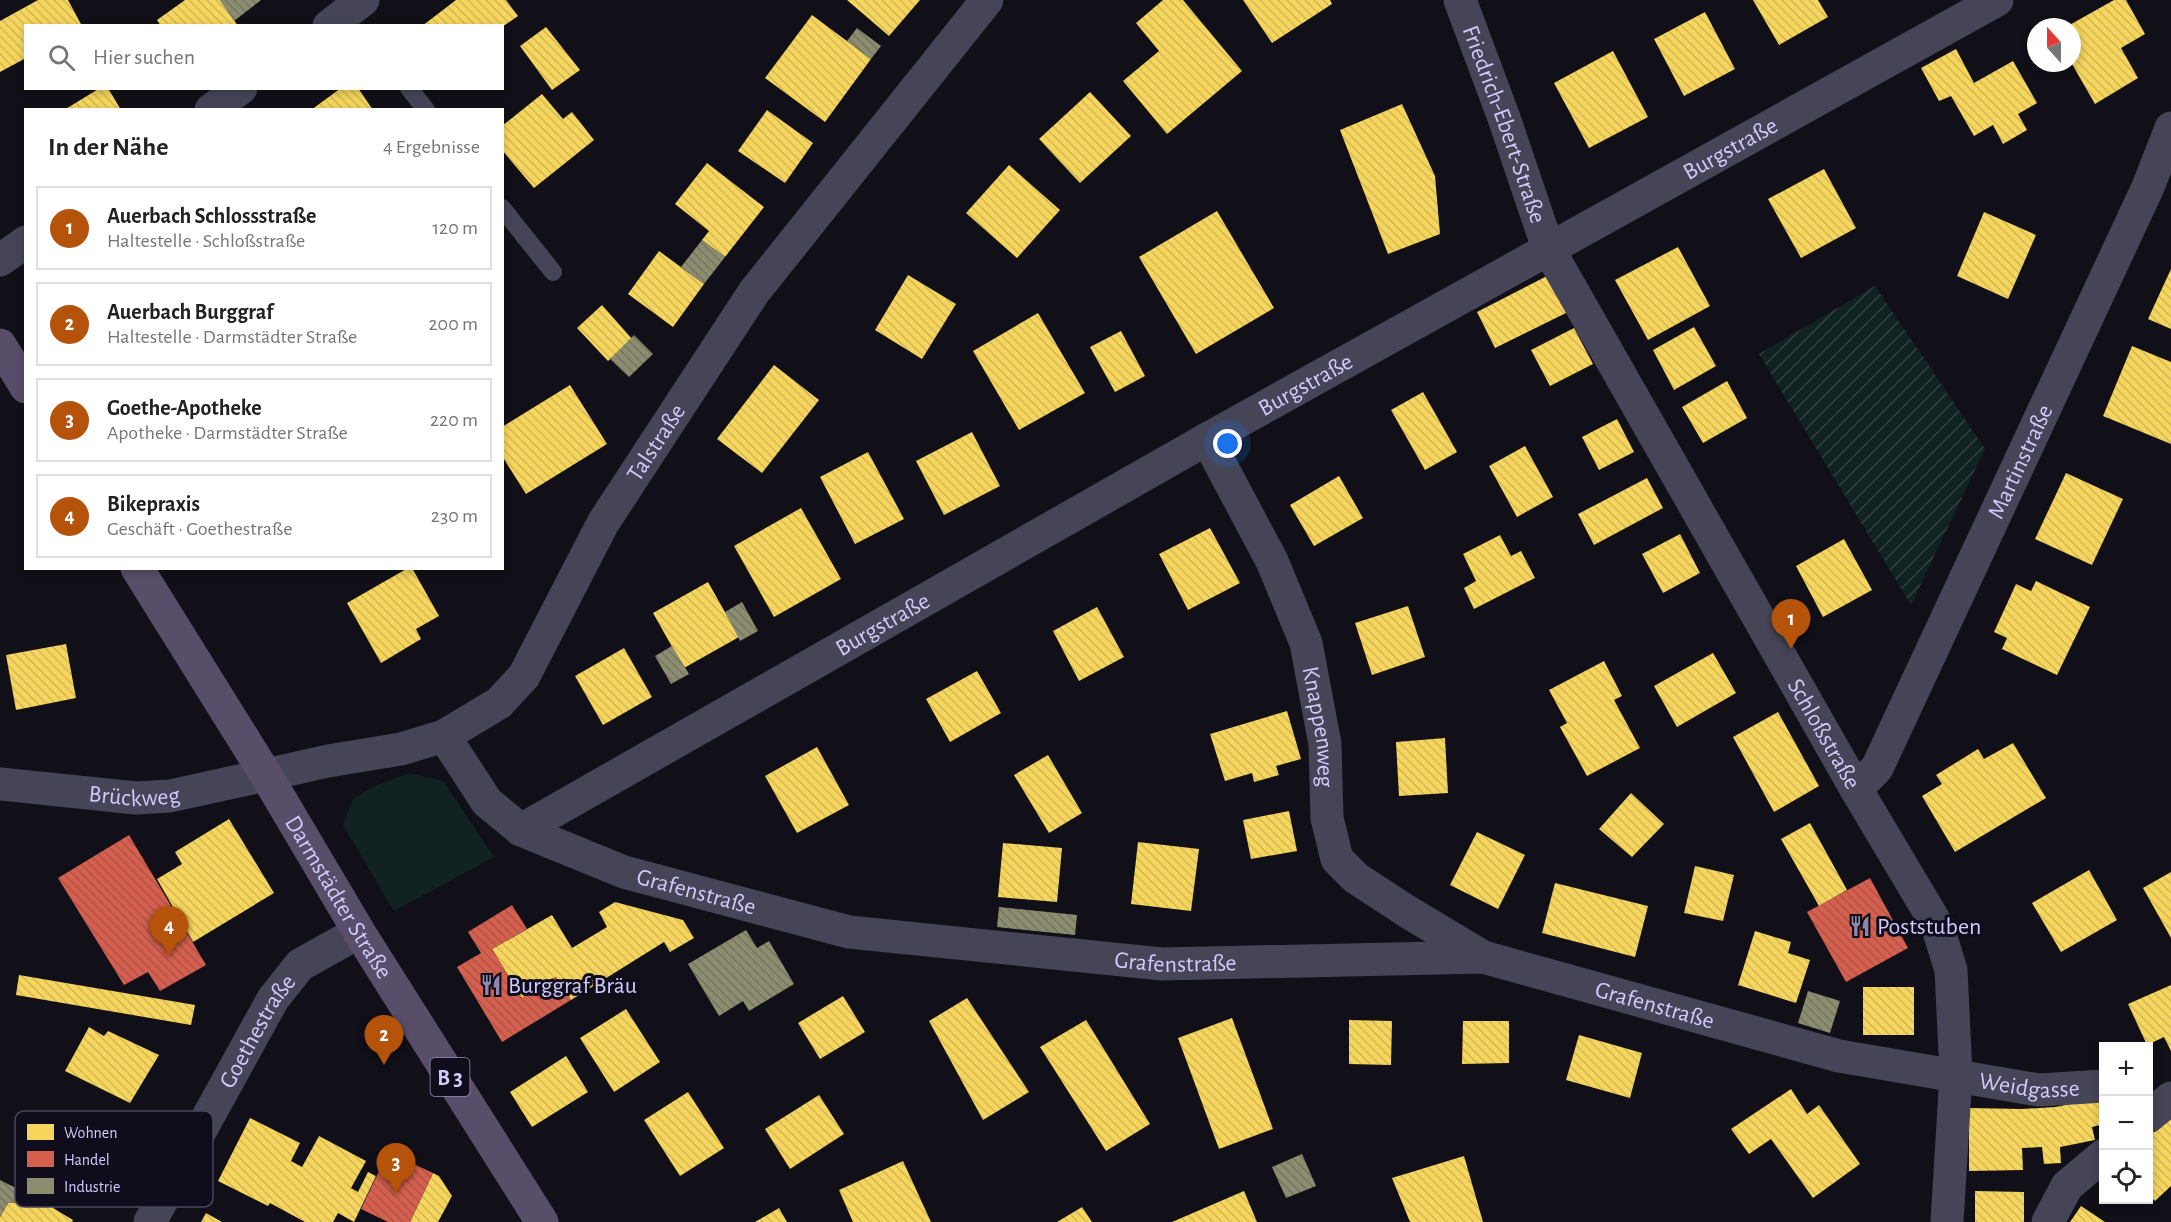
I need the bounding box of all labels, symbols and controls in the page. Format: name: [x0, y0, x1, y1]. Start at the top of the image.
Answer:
north arrow: [2027, 18, 2081, 72]
street label: Friedrich-Ebert-Straße: [1458, 22, 1550, 226]
search box: [24, 24, 504, 90]
icon: search: [45, 41, 78, 74]
text: Hier suchen: [93, 46, 195, 68]
street label: Burgstraße: [1679, 113, 1782, 185]
text: In der Nähe: [48, 134, 168, 160]
text: 4 Ergebnisse: [383, 137, 480, 157]
text: Auerbach Schlossstraße: [107, 205, 316, 227]
text: 1: [66, 218, 73, 238]
text: 120 m: [432, 218, 478, 238]
text: Haltestelle · Schloßstraße: [107, 231, 305, 251]
text: Auerbach Burggraf: [107, 301, 273, 323]
text: 2: [65, 314, 74, 334]
text: 200 m: [428, 314, 478, 334]
text: Haltestelle · Darmstädter Straße: [107, 327, 357, 347]
street label: Burgstraße: [1254, 350, 1357, 421]
text: Goethe-Apotheke: [107, 397, 262, 419]
street label: Talstraße: [623, 400, 690, 486]
street label: Martinstraße: [1984, 401, 2058, 523]
text: 3: [65, 410, 74, 430]
text: 220 m: [430, 410, 478, 430]
text: Apotheke · Darmstädter Straße: [107, 423, 348, 443]
your location: [1213, 429, 1242, 458]
text: Bikepraxis: [107, 493, 200, 515]
text: 4: [64, 506, 75, 526]
text: 230 m: [431, 506, 478, 526]
text: Geschäft · Goethestraße: [107, 519, 292, 539]
street label: Burgstraße: [832, 589, 934, 661]
pin: 1: [1772, 600, 1810, 649]
street label: Knappenweg: [1298, 664, 1337, 788]
street label: Schloßstraße: [1783, 675, 1864, 793]
street label: Brückweg: [88, 782, 183, 811]
street label: Darmstädter Straße: [280, 812, 396, 983]
street label: Grafenstraße: [634, 865, 758, 920]
pin: 4: [150, 906, 188, 956]
restaurant icon: Poststuben: [1848, 914, 1872, 938]
place label: Poststuben: [1877, 915, 1981, 939]
street label: Grafenstraße: [1113, 948, 1237, 977]
street label: Goethestraße: [215, 970, 301, 1092]
restaurant icon: Burggraf Bräu: [479, 973, 503, 997]
place label: Burggraf Bräu: [508, 974, 637, 998]
street label: Grafenstraße: [1593, 978, 1717, 1034]
pin: 2: [364, 1016, 404, 1065]
map controls: [2099, 1042, 2153, 1204]
button: +: [2099, 1042, 2153, 1096]
road number: B 3: [430, 1058, 470, 1096]
street label: Weidgasse: [1977, 1069, 2080, 1103]
button: −: [2099, 1096, 2153, 1150]
legend: [15, 1111, 213, 1207]
text: Wohnen: [64, 1125, 118, 1141]
pin: 3: [376, 1144, 416, 1193]
button: locate: [2099, 1150, 2153, 1204]
text: Handel: [64, 1152, 110, 1168]
text: Industrie: [64, 1179, 120, 1195]

